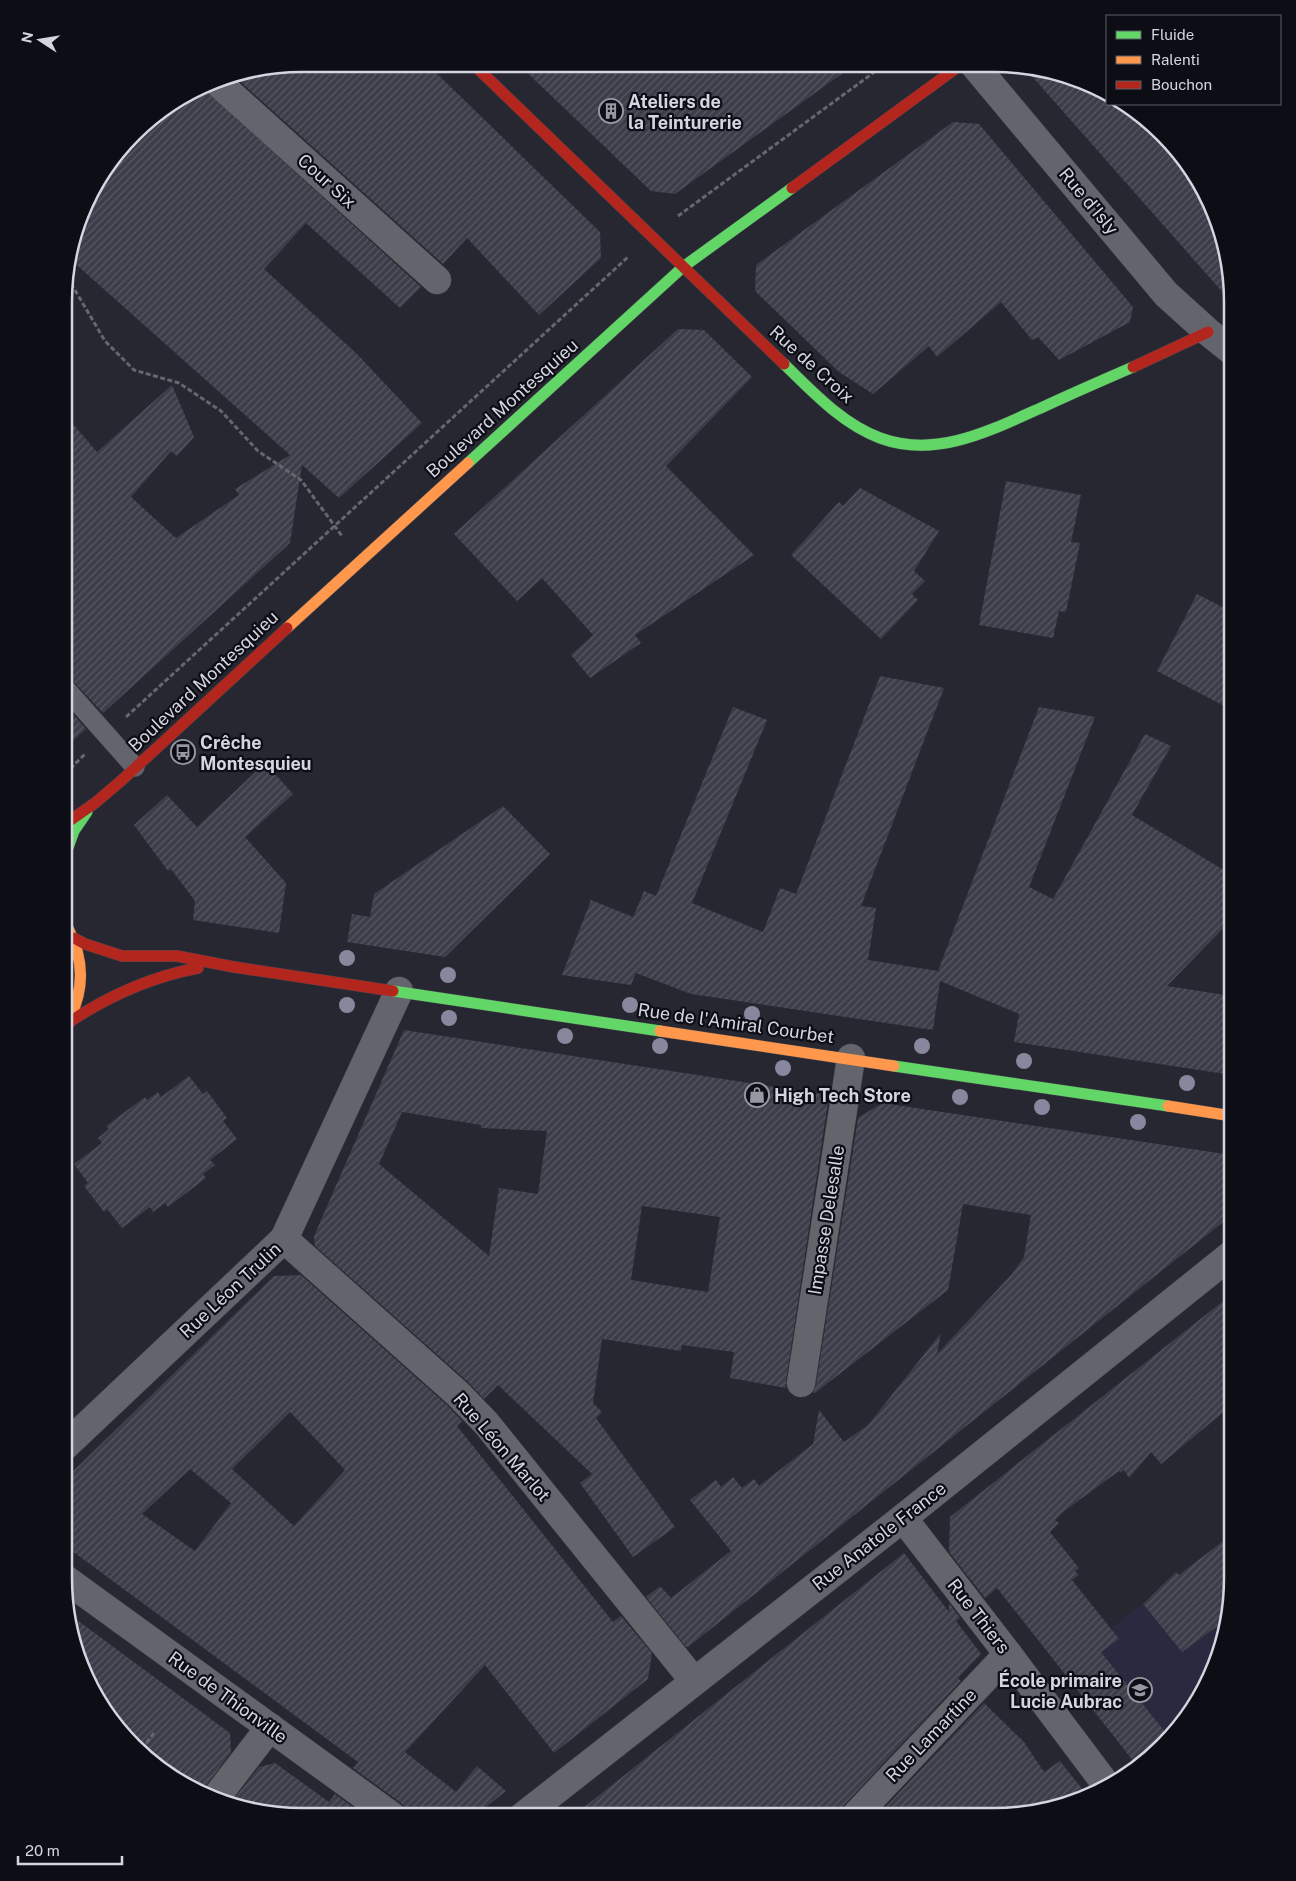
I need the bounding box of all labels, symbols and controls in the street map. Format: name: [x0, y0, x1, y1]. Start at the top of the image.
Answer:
north arrow: [15, 15, 65, 65]
legend: [1106, 15, 1281, 105]
text: Fluide: [1151, 26, 1194, 43]
text: N: [18, 30, 36, 44]
text: Ralenti: [1151, 51, 1200, 68]
text: Bouchon: [1151, 76, 1212, 93]
place label: Ateliers de la Teinturerie: [628, 91, 742, 133]
building icon: Ateliers de la Teinturerie: [598, 98, 624, 124]
street label: Cour Six: [294, 149, 360, 213]
street label: Rue d'Isly: [1055, 163, 1123, 239]
street label: Rue de Croix: [766, 321, 858, 407]
street label: Boulevard Montesquieu: [422, 334, 582, 482]
street label: Boulevard Montesquieu: [124, 606, 282, 756]
place label: Crêche Montesquieu: [200, 732, 312, 774]
bus stop icon: Crêche Montesquieu: [170, 739, 196, 765]
street label: Rue de l'Amiral Courbet: [636, 999, 836, 1047]
shop icon: High Tech Store: [744, 1082, 770, 1108]
place label: High Tech Store: [774, 1085, 911, 1106]
street label: Impasse Delesalle: [804, 1144, 848, 1296]
street label: Rue Léon Trulin: [175, 1238, 285, 1342]
street label: Rue Léon Marlot: [449, 1389, 555, 1505]
street label: Rue Anatole France: [808, 1477, 950, 1595]
street label: Rue Thiers: [943, 1575, 1015, 1657]
street label: Rue de Thionville: [165, 1647, 291, 1747]
place label: École primaire Lucie Aubrac: [999, 1669, 1122, 1712]
school or university icon: École primaire Lucie Aubrac: [1127, 1677, 1153, 1703]
street label: Rue Lamartine: [881, 1684, 981, 1786]
scale bar: [18, 1834, 121, 1866]
text: 20 m: [25, 1842, 60, 1859]

